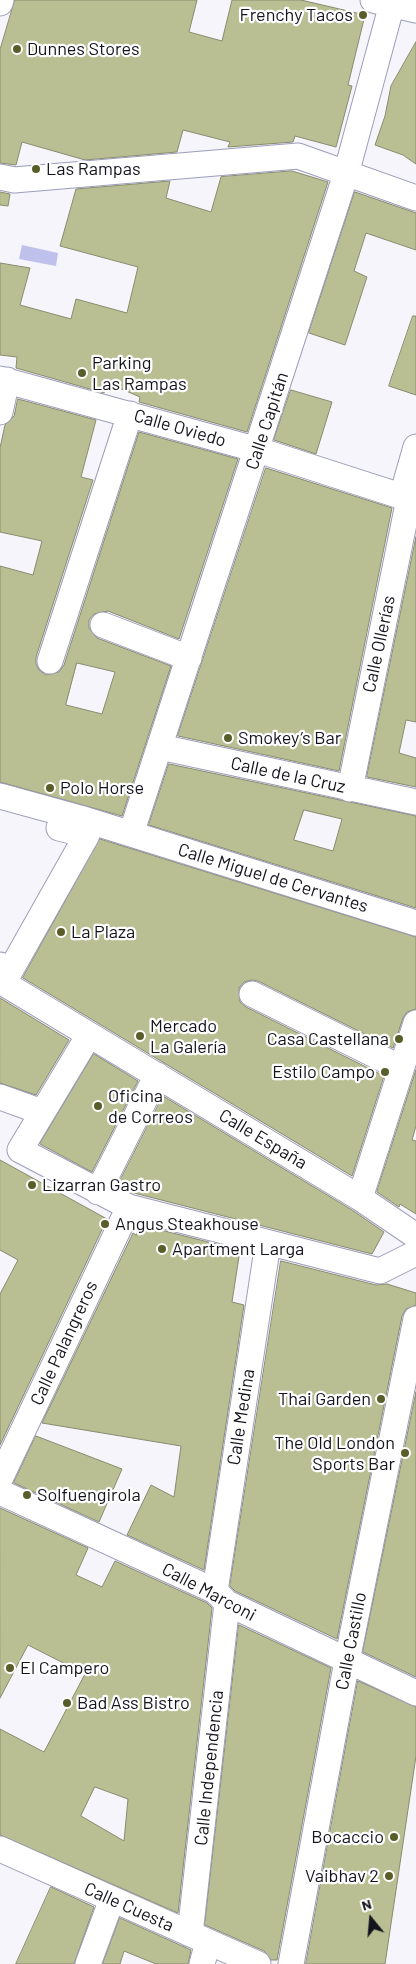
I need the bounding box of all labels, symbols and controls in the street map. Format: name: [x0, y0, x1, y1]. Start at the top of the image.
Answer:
place label: Frenchy Tacos: [240, 4, 353, 26]
marker: Frenchy Tacos: [357, 9, 369, 21]
place label: Dunnes Stores: [27, 38, 140, 60]
marker: Dunnes Stores: [11, 43, 23, 55]
place label: Las Rampas: [46, 158, 141, 180]
marker: Las Rampas: [30, 163, 42, 175]
place label: Parking Las Rampas: [92, 352, 187, 394]
marker: Parking Las Rampas: [76, 367, 88, 379]
street label: Calle Capitán: [241, 369, 293, 473]
street label: Calle Oviedo: [131, 405, 229, 451]
street label: Calle Ollerías: [358, 593, 400, 695]
place label: Smokey’s Bar: [238, 727, 341, 749]
marker: Smokey’s Bar: [222, 732, 234, 744]
street label: Calle de la Cruz: [229, 752, 347, 798]
place label: Polo Horse: [60, 777, 144, 799]
marker: Polo Horse: [44, 782, 56, 794]
street label: Calle Miguel de Cervantes: [175, 839, 371, 917]
place label: La Plaza: [71, 921, 135, 943]
marker: La Plaza: [55, 926, 67, 938]
place label: Mercado La Galería: [150, 1015, 226, 1058]
place label: Casa Castellana: [267, 1028, 389, 1050]
marker: Mercado La Galería: [134, 1030, 146, 1042]
marker: Casa Castellana: [393, 1033, 405, 1045]
place label: Estilo Campo: [272, 1061, 375, 1083]
marker: Estilo Campo: [379, 1066, 391, 1078]
place label: Oficina de Correos: [108, 1085, 193, 1128]
marker: Oficina de Correos: [92, 1100, 104, 1112]
street label: Calle España: [215, 1104, 311, 1174]
place label: Lizarran Gastro: [42, 1174, 161, 1196]
marker: Lizarran Gastro: [26, 1179, 38, 1191]
place label: Angus Steakhouse: [115, 1213, 259, 1235]
marker: Angus Steakhouse: [99, 1218, 111, 1230]
place label: Apartment Larga: [172, 1238, 304, 1260]
marker: Apartment Larga: [156, 1243, 168, 1255]
street label: Calle Palangreros: [26, 1277, 102, 1409]
street label: Calle Medina: [223, 1367, 259, 1467]
place label: Thai Garden: [278, 1388, 371, 1410]
marker: Thai Garden: [375, 1393, 387, 1405]
place label: The Old London Sports Bar: [274, 1432, 395, 1475]
marker: The Old London Sports Bar: [399, 1447, 411, 1459]
place label: Solfuengirola: [37, 1484, 141, 1506]
marker: Solfuengirola: [21, 1489, 33, 1501]
street label: Calle Marconi: [158, 1558, 260, 1626]
street label: Calle Castillo: [331, 1590, 371, 1692]
place label: El Campero: [20, 1657, 109, 1679]
marker: El Campero: [4, 1662, 16, 1674]
street label: Calle Independencia: [190, 1689, 228, 1847]
place label: Bad Ass Bistro: [77, 1692, 190, 1714]
marker: Bad Ass Bistro: [61, 1697, 73, 1709]
place label: Bocaccio: [311, 1826, 384, 1848]
marker: Bocaccio: [388, 1831, 400, 1843]
place label: Vaibhav 2: [305, 1865, 379, 1887]
marker: Vaibhav 2: [383, 1870, 395, 1882]
street label: Calle Cuesta: [81, 1878, 177, 1936]
north arrow: [346, 1894, 396, 1944]
text: N: [360, 1895, 373, 1914]

